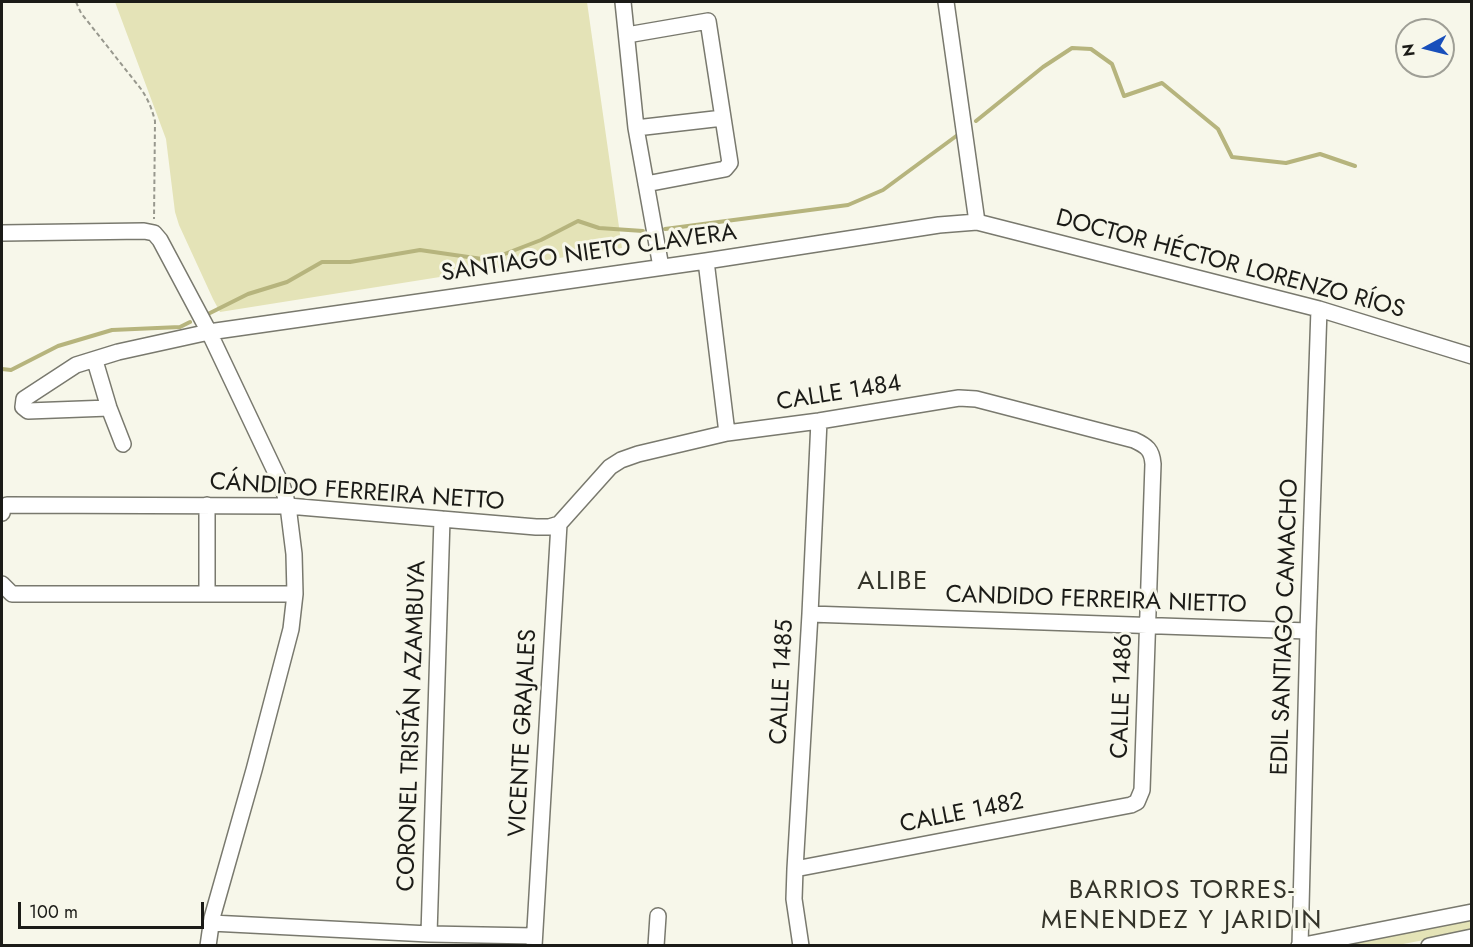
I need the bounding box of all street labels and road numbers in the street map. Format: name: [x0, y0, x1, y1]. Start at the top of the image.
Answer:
street label: DOCTOR HÉCTOR LORENZO RÍOS: [1052, 205, 1408, 325]
street label: SANTIAGO NIETO CLAVERA: [439, 219, 739, 289]
street label: CALLE 1484: [775, 370, 903, 418]
street label: CÁNDIDO FERREIRA NETTO: [209, 468, 505, 518]
street label: EDIL SANTIAGO CAMACHO: [1266, 478, 1306, 776]
street label: CORONEL TRISTÁN AZAMBUYA: [393, 560, 433, 892]
street label: CANDIDO FERREIRA NIETTO: [945, 581, 1247, 621]
street label: CALLE 1485: [765, 619, 801, 745]
street label: VICENTE GRAJALES: [504, 628, 544, 838]
street label: CALLE 1486: [1106, 633, 1140, 759]
street label: CALLE 1482: [898, 788, 1026, 840]

